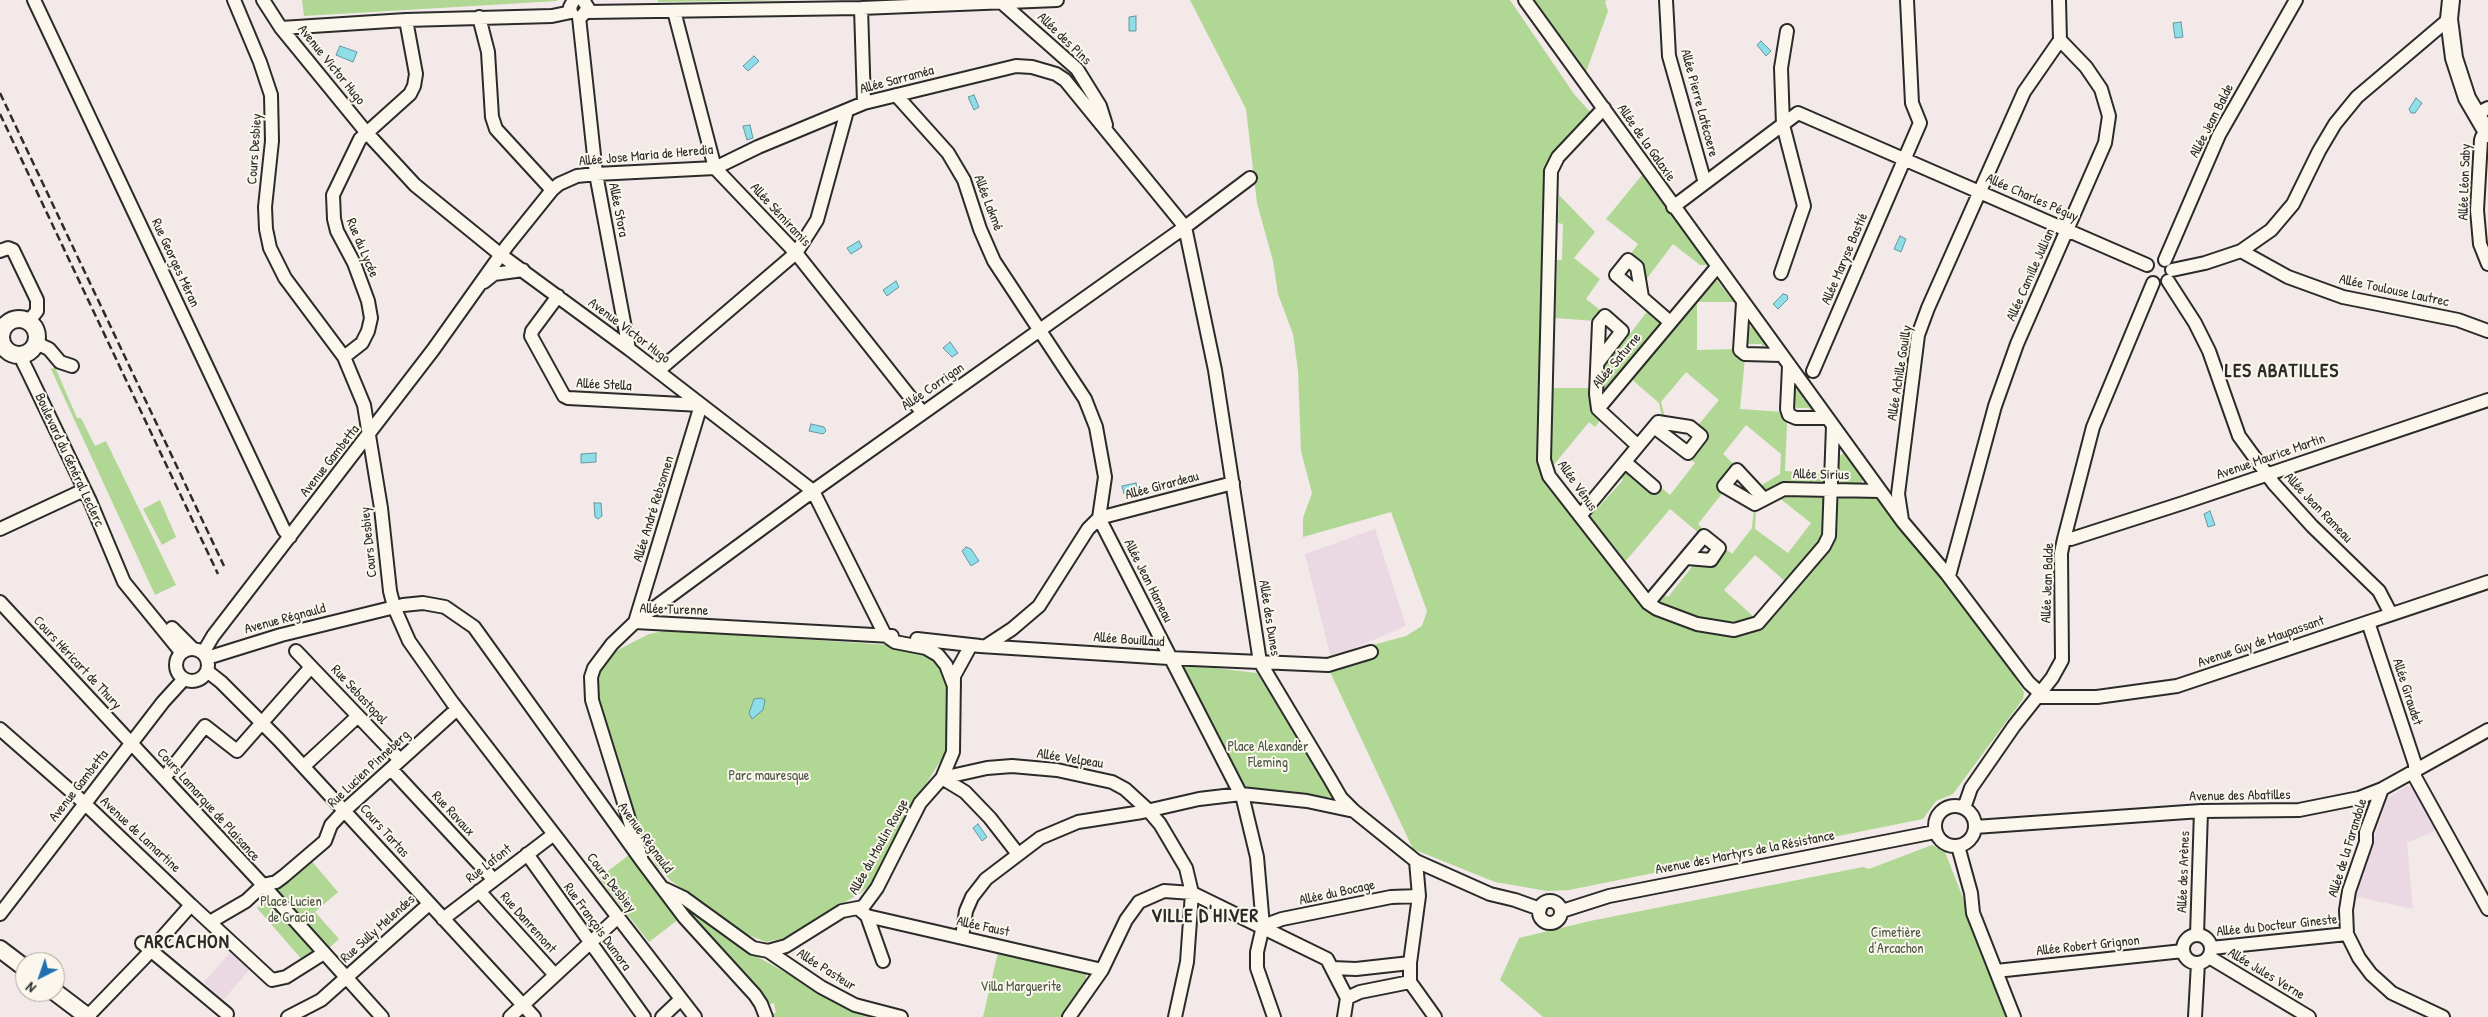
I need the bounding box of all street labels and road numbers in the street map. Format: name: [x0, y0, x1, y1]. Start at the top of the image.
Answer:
street label: Allée des Pins: [1034, 9, 1094, 69]
street label: Avenue Victor Hugo: [294, 22, 368, 108]
street label: Allée Pierre Latécoere: [1677, 47, 1721, 159]
street label: Allée Sarraméa: [858, 62, 936, 98]
street label: Allée Jean Balde: [2186, 81, 2238, 161]
street label: Allée de la Galaxie: [1613, 101, 1679, 185]
street label: Cours Desbiey: [244, 113, 266, 185]
street label: Allée Jose Maria de Heredia: [578, 142, 714, 170]
street label: Allée Léon Saby: [2455, 143, 2475, 221]
street label: Allée Charles Péguy: [1983, 170, 2081, 226]
street label: Allée Lakmé: [970, 173, 1006, 233]
street label: Allée Sémiramis: [746, 180, 814, 250]
street label: Allée Stora: [605, 181, 631, 239]
street label: Allée Maryse Bastié: [1818, 211, 1872, 307]
street label: Rue Georges Méran: [147, 216, 203, 310]
street label: Rue du Lycée: [342, 216, 382, 280]
street label: Allée Camille Jullian: [2003, 226, 2059, 324]
street label: Allée Toulouse Lautrec: [2338, 271, 2450, 311]
street label: Avenue Victor Hugo: [585, 295, 673, 367]
street label: Allée Achille Gouilly: [1884, 324, 1916, 422]
street label: Allée Saturne: [1589, 330, 1645, 392]
street label: Allée Corrigan: [898, 359, 968, 415]
street label: Allée Stella: [576, 375, 632, 395]
street label: Boulevard du Général Leclerc: [31, 391, 107, 529]
street label: Avenue Gambetta: [297, 422, 363, 500]
street label: Avenue Maurice Martin: [2214, 430, 2328, 484]
street label: Allée André Rebsomen: [630, 454, 678, 564]
street label: Allée Vénus: [1553, 457, 1601, 515]
street label: Allée Sirius: [1793, 466, 1849, 484]
street label: Allée Girardeau: [1123, 468, 1201, 504]
street label: Allée Jean Rameau: [2280, 469, 2356, 547]
street label: Cours Desbiey: [357, 506, 381, 578]
street label: Allée Jean Hameau: [1120, 537, 1176, 625]
street label: Allée Jean Balde: [2038, 543, 2058, 623]
street label: Allée des Dunes: [1255, 579, 1283, 657]
street label: Avenue Régnauld: [243, 600, 327, 638]
street label: Allée Turenne: [639, 600, 709, 620]
street label: Avenue Guy de Maupassant: [2196, 612, 2326, 672]
street label: Cours Héricart de Thury: [29, 613, 125, 713]
street label: Allée Bouillaud: [1093, 629, 1165, 651]
street label: Allée Giraudet: [2388, 656, 2426, 728]
street label: Rue Sebastopol: [327, 662, 391, 728]
street label: Rue Lucien Pinneberg: [324, 727, 414, 811]
street label: Cours Lamarque de Plaisance: [153, 745, 263, 865]
street label: Allée Velpeau: [1036, 745, 1104, 773]
street label: Avenue Gambetta: [46, 747, 112, 825]
street label: Avenue des Abatilles: [2189, 787, 2291, 805]
street label: Rue Ravaux: [428, 788, 478, 840]
street label: Avenue de Lamartine: [96, 793, 184, 877]
street label: Allée du Moulin Rouge: [846, 796, 912, 898]
street label: Allée de la Farandole: [2325, 797, 2371, 899]
street label: Avenue Régnauld: [614, 799, 676, 877]
street label: Cours Tartas: [356, 801, 412, 861]
street label: Avenue des Martyrs de la Résistance: [1654, 827, 1836, 879]
street label: Allée des Arènes: [2174, 831, 2194, 913]
street label: Rue Lafont: [463, 841, 515, 887]
street label: Cours Desbiey: [583, 850, 639, 916]
street label: Allée du Bocage: [1298, 877, 1376, 909]
street label: Rue François Dumora: [560, 880, 634, 974]
street label: Rue Danremont: [496, 889, 560, 957]
street label: Rue Sully Melendes: [337, 891, 419, 967]
street label: Allée du Docteur Gineste: [2216, 911, 2338, 941]
street label: Allée Faust: [955, 913, 1011, 941]
street label: Allée Robert Grignon: [2036, 932, 2140, 960]
street label: Allée Jules Verne: [2225, 944, 2307, 1004]
street label: Allée Pasteur: [793, 945, 859, 995]

